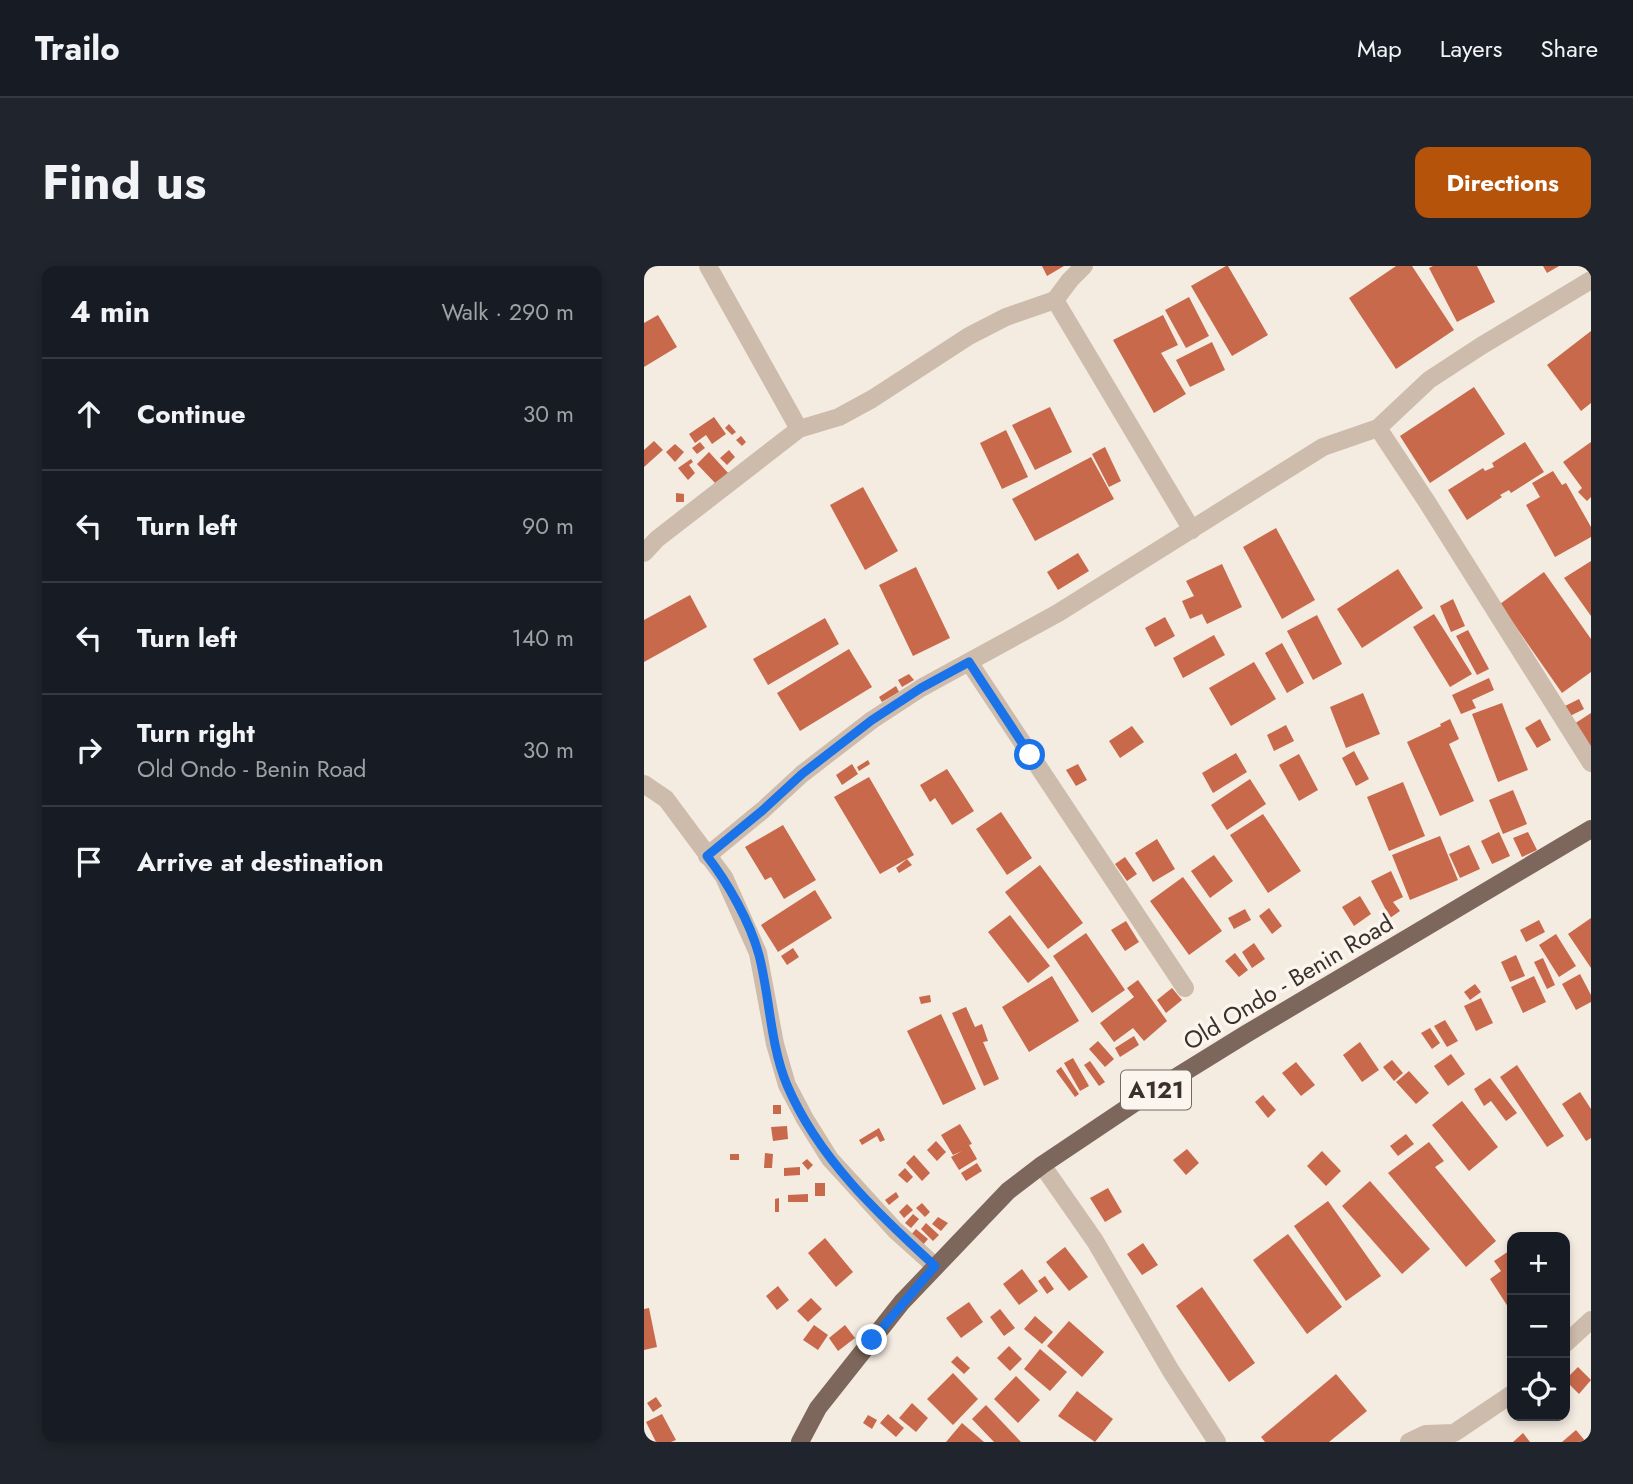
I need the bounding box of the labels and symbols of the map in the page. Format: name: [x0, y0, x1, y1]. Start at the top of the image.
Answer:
route start: [1014, 739, 1045, 770]
street label: Old Ondo - Benin Road: [1176, 905, 1400, 1059]
road number: A121: [1121, 1070, 1191, 1110]
route end: [856, 1324, 887, 1355]

